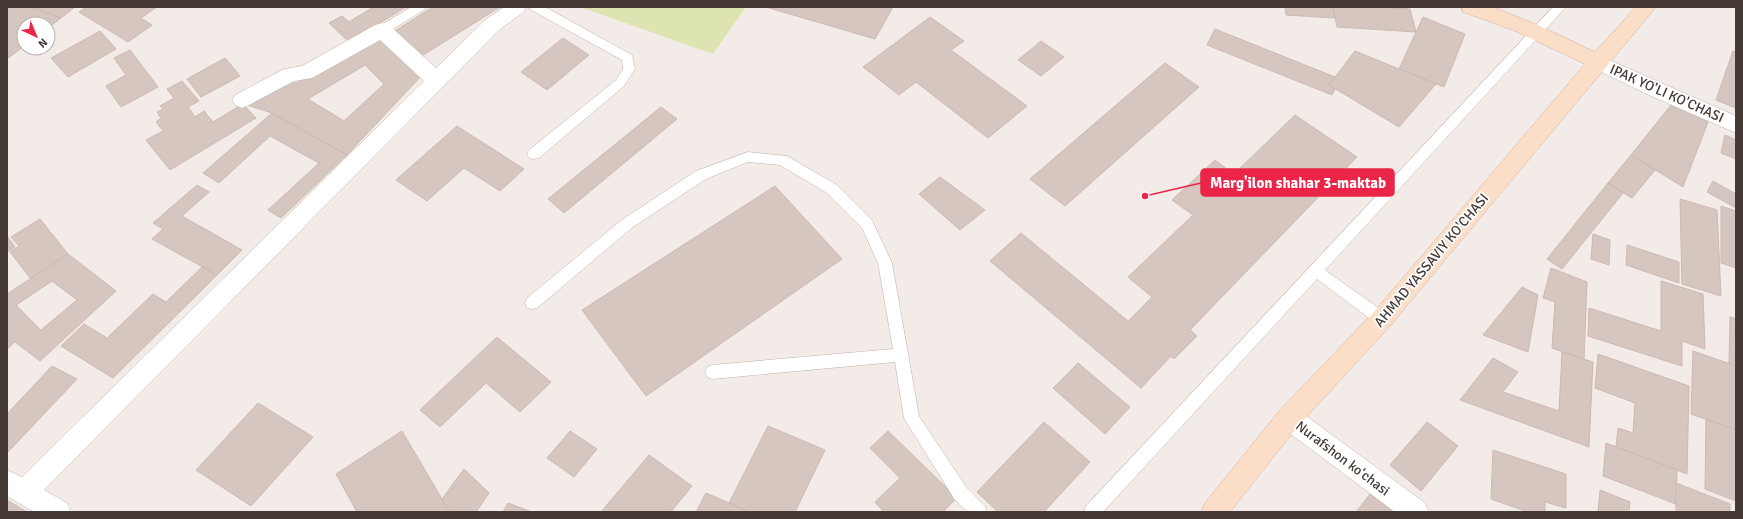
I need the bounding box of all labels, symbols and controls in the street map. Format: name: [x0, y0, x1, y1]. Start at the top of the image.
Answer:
north arrow: [16, 16, 56, 56]
text: N: [35, 35, 50, 50]
street label: IPAK YO'LI KO'CHASI: [1607, 61, 1726, 126]
callout: Marg'ilon shahar 3-maktab: [1201, 169, 1394, 196]
text: Marg'ilon shahar 3-maktab: [1210, 174, 1386, 192]
street label: AHMAD YASSAVIY KO'CHASI: [1370, 190, 1492, 331]
street label: Nurafshon koʻchasi: [1292, 417, 1393, 499]

